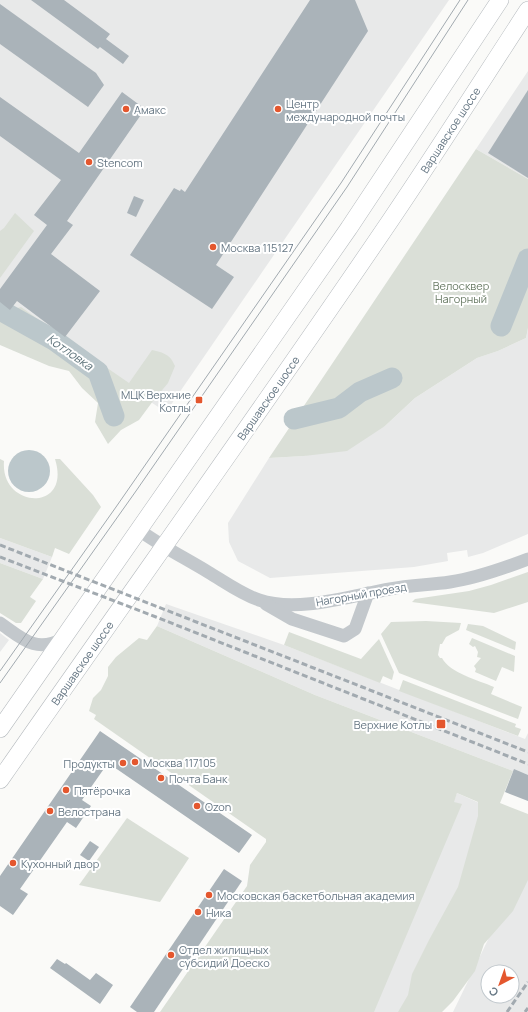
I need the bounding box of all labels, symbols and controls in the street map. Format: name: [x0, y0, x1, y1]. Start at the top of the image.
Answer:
street label: Варшавское шоссе: [417, 84, 484, 176]
place label: Центр международной почты: [286, 96, 405, 124]
place label: Амакс: [134, 102, 166, 117]
marker: Амакс: [121, 104, 131, 114]
marker: Центр международной почты: [273, 104, 283, 114]
place label: Stencom: [97, 155, 143, 170]
marker: Stencom: [84, 157, 94, 167]
place label: Москва 115127: [221, 240, 294, 255]
marker: Москва 115127: [208, 242, 218, 252]
park label: Велосквер Нагорный: [433, 278, 490, 306]
water label: Котловка: [44, 330, 98, 375]
street label: Варшавское шоссе: [233, 352, 303, 443]
place label: МЦК Верхние Котлы: [121, 387, 192, 415]
marker: МЦК Верхние Котлы: [194, 395, 204, 405]
street label: Нагорный проезд: [315, 579, 408, 609]
street label: Варшавское шоссе: [47, 617, 117, 708]
place label: Верхние Котлы: [354, 717, 432, 732]
marker: Верхние Котлы: [435, 718, 447, 730]
place label: Москва 117105: [143, 755, 216, 770]
place label: Продукты: [64, 756, 115, 771]
marker: Москва 117105: [130, 757, 140, 767]
marker: Продукты: [118, 758, 128, 768]
place label: Почта Банк: [169, 771, 228, 786]
marker: Почта Банк: [156, 773, 166, 783]
place label: Пятёрочка: [74, 783, 130, 798]
marker: Пятёрочка: [61, 785, 71, 795]
place label: Ozon: [205, 799, 231, 814]
marker: Ozon: [192, 801, 202, 811]
place label: Велострана: [58, 804, 121, 819]
marker: Велострана: [45, 806, 55, 816]
place label: Кухонный двор: [21, 856, 100, 871]
marker: Кухонный двор: [8, 858, 18, 868]
place label: Московская баскетбольная академия: [217, 888, 415, 903]
marker: Московская баскетбольная академия: [204, 890, 214, 900]
place label: Ника: [206, 905, 231, 920]
marker: Ника: [193, 907, 203, 917]
place label: Отдел жилищных субсидий Доеско: [179, 942, 270, 970]
marker: Отдел жилищных субсидий Доеско: [166, 950, 176, 960]
north arrow: [480, 964, 520, 1004]
text: С: [485, 984, 501, 1000]

